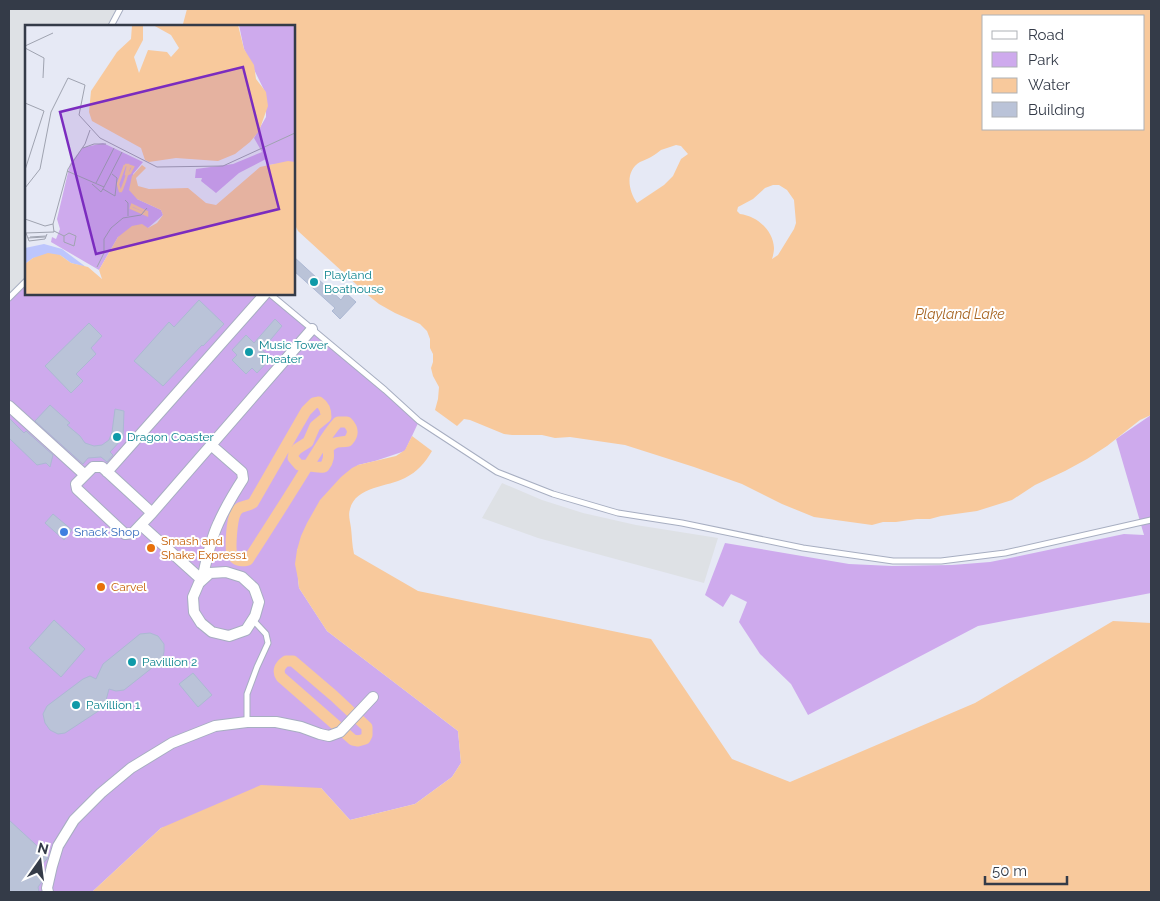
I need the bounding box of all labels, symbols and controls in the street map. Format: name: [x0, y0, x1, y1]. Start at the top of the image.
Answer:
legend: [982, 15, 1145, 130]
inset map: [25, 25, 295, 295]
text: Road: [1028, 26, 1064, 44]
text: Park: [1028, 51, 1059, 69]
text: Water: [1028, 76, 1071, 94]
text: Building: [1028, 101, 1085, 119]
place label: Playland Boathouse: [324, 268, 384, 296]
marker: Playland Boathouse: [308, 276, 320, 288]
water label: Playland Lake: [915, 306, 1005, 322]
place label: Music Tower Theater: [259, 338, 329, 366]
marker: Music Tower Theater: [243, 346, 255, 358]
place label: Dragon Coaster: [127, 430, 215, 444]
marker: Dragon Coaster: [111, 431, 123, 443]
place label: Snack Shop: [74, 525, 140, 539]
marker: Snack Shop: [58, 526, 70, 538]
place label: Smash and Shake Express1: [161, 534, 247, 562]
marker: Smash and Shake Express1: [145, 542, 157, 554]
place label: Carvel: [111, 580, 147, 594]
marker: Carvel: [95, 581, 107, 593]
place label: Pavillion 2: [142, 655, 197, 669]
marker: Pavillion 2: [126, 656, 138, 668]
place label: Pavillion 1: [86, 698, 140, 712]
marker: Pavillion 1: [70, 699, 82, 711]
north arrow: [15, 836, 65, 886]
text: N: [36, 839, 50, 857]
scale bar: [985, 854, 1068, 886]
text: 50 m: [992, 862, 1027, 880]

